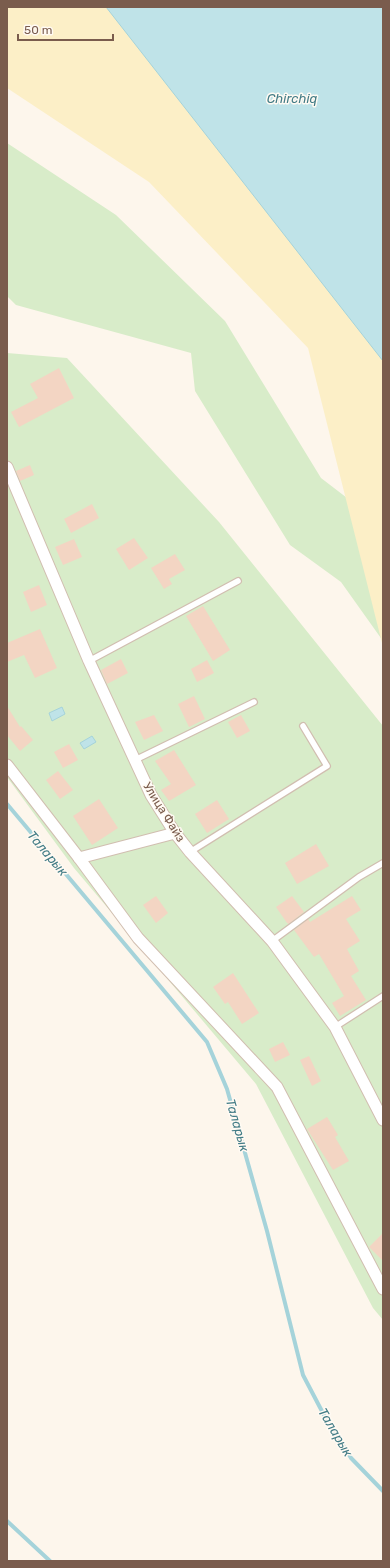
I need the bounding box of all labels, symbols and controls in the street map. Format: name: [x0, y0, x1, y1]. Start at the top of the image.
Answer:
scale bar: [18, 16, 113, 42]
text: 50 m: [24, 23, 52, 37]
water label: Chirchiq: [267, 91, 318, 106]
street label: Улица Файз: [140, 780, 188, 844]
water label: Таларык: [24, 828, 71, 879]
water label: Таларык: [223, 1097, 252, 1153]
water label: Таларык: [315, 1405, 356, 1459]

